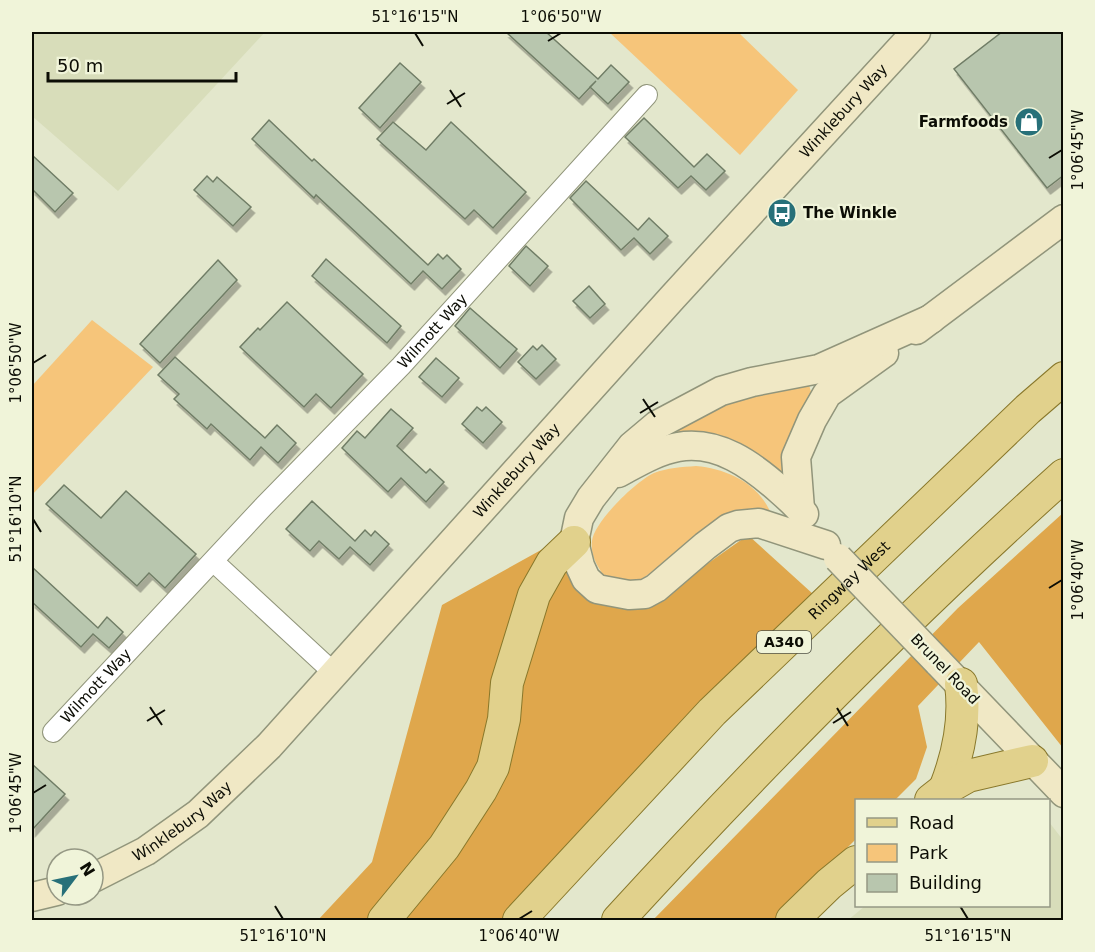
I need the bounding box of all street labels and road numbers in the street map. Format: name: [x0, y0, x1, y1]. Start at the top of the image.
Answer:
street label: Winklebury Way: [796, 60, 891, 162]
street label: Wilmott Way: [394, 290, 471, 373]
street label: Winklebury Way: [470, 419, 564, 522]
street label: Ringway West: [805, 537, 894, 623]
street label: Brunel Road: [907, 630, 983, 708]
road number: A340: [757, 631, 811, 653]
street label: Wilmott Way: [57, 645, 135, 727]
street label: Winklebury Way: [129, 777, 236, 865]

